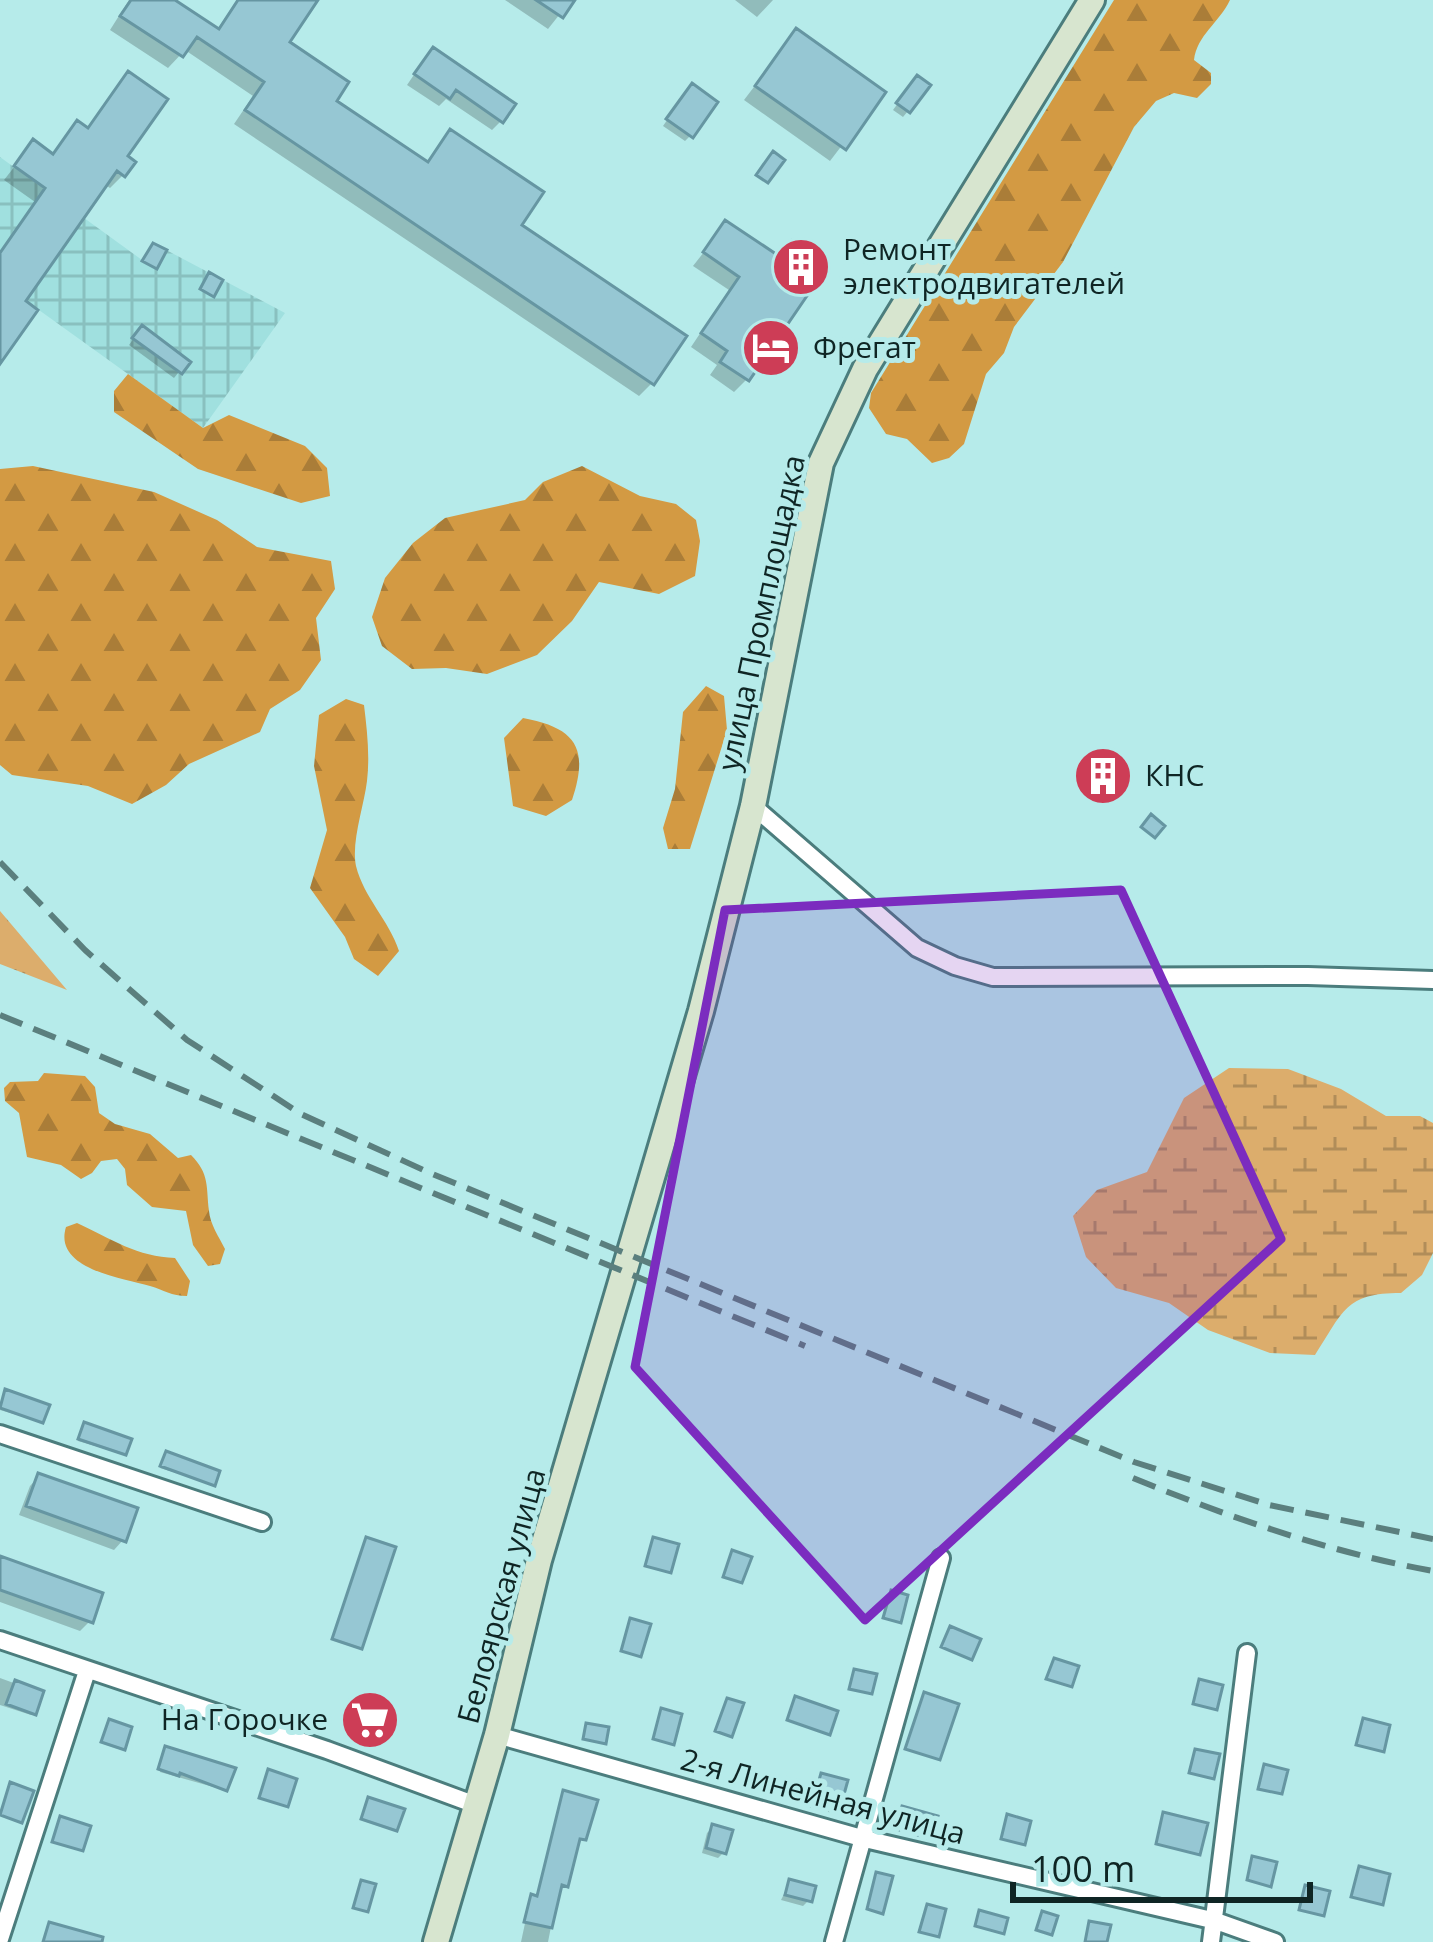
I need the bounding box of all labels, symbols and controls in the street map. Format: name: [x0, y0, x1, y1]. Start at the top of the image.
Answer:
place label: Ремонт электродвигателей: [843, 228, 1125, 303]
building icon: Ремонт электродвигателей: [770, 236, 832, 298]
hotel icon: Фрегат: [740, 317, 802, 379]
place label: Фрегат: [813, 326, 916, 367]
street label: улица Промплощадка: [707, 451, 814, 774]
building icon: КНС: [1072, 745, 1134, 807]
place label: КНС: [1145, 754, 1204, 795]
street label: Белоярская улица: [447, 1463, 554, 1728]
supermarket icon: На Горочке: [339, 1689, 401, 1751]
place label: На Горочке: [161, 1698, 328, 1739]
street label: 2-я Линейная улица: [677, 1738, 970, 1853]
scale bar: [1013, 1828, 1310, 1902]
text: 100 m: [1031, 1844, 1135, 1893]

